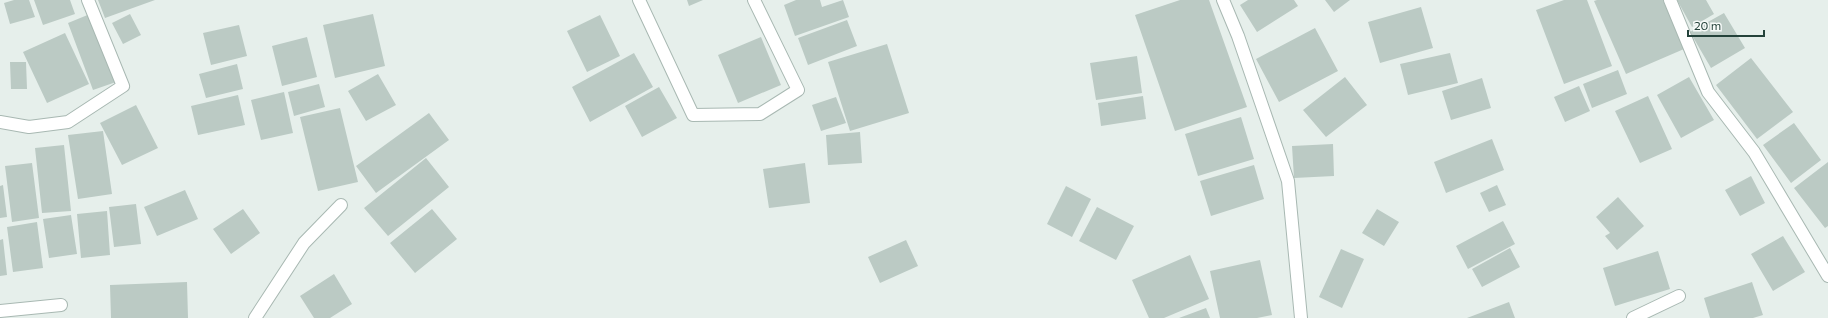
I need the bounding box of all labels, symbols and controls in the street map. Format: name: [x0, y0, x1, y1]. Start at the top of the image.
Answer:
scale bar: [1688, 12, 1764, 38]
text: 20 m: [1694, 18, 1721, 32]

